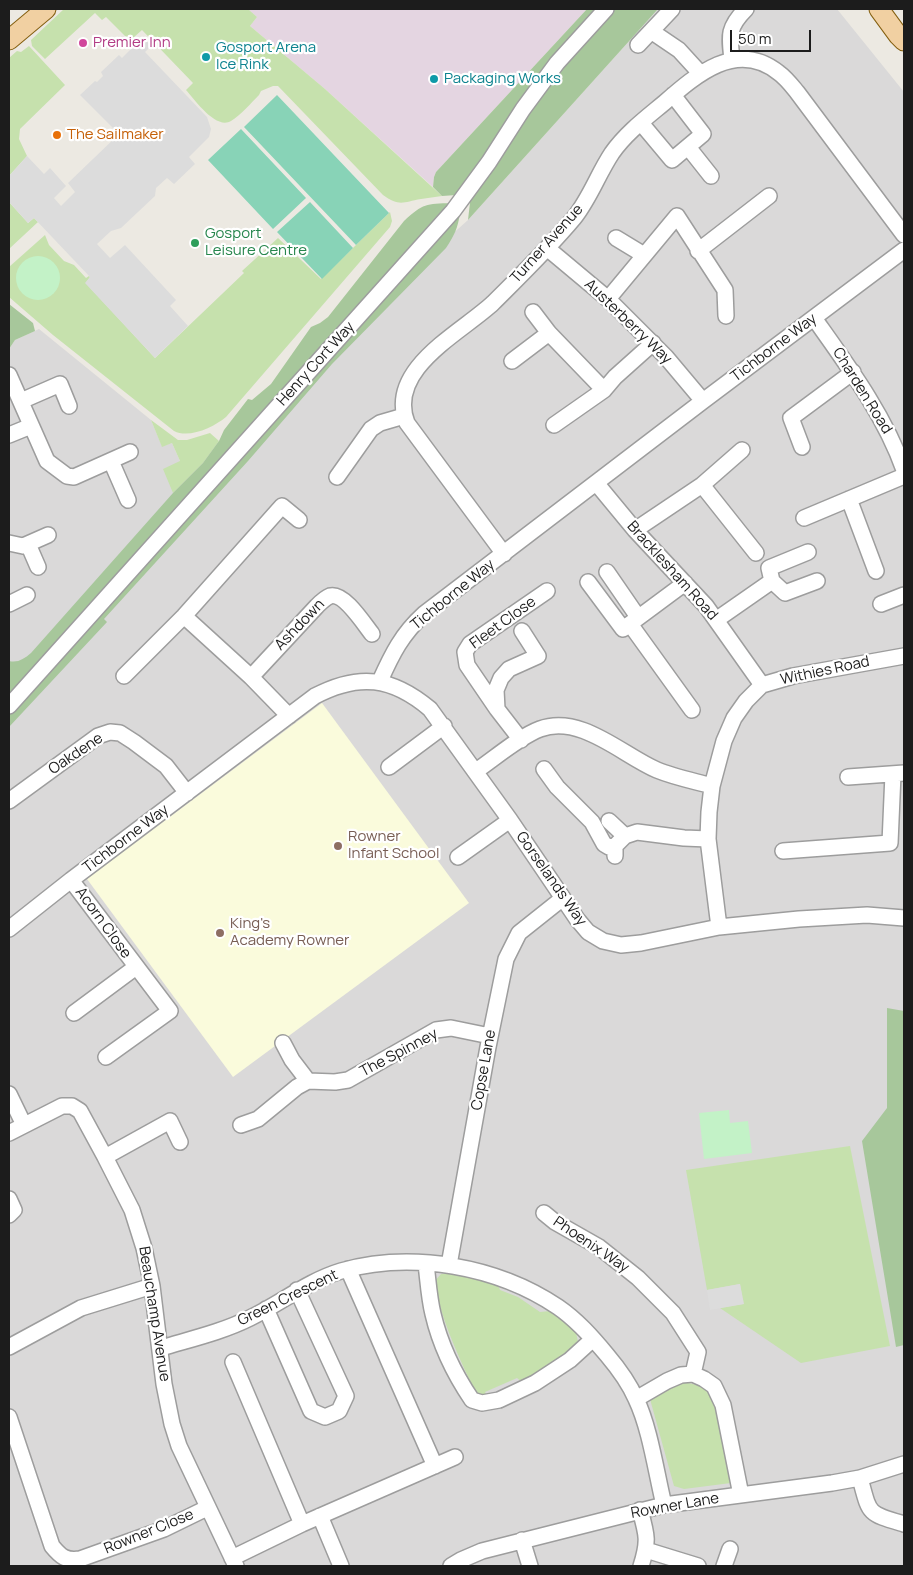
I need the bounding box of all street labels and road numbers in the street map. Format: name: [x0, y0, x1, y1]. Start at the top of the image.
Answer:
street label: Turner Avenue: [507, 201, 587, 287]
street label: Austerberry Way: [581, 276, 675, 368]
street label: Tichborne Way: [728, 310, 820, 386]
street label: Henry Cort Way: [273, 318, 359, 410]
street label: Charden Road: [828, 345, 896, 437]
street label: Bracklesham Road: [623, 518, 721, 624]
street label: Tichborne Way: [407, 556, 499, 634]
street label: Fleet Close: [466, 593, 540, 653]
street label: Ashdown: [271, 596, 329, 654]
street label: Withies Road: [779, 653, 871, 689]
street label: Oakdene: [45, 729, 107, 779]
street label: Tichborne Way: [80, 801, 172, 877]
street label: Gorselands Way: [512, 828, 590, 930]
street label: Acorn Close: [71, 884, 135, 962]
street label: The Spinney: [357, 1025, 441, 1081]
street label: Copse Lane: [468, 1028, 500, 1112]
street label: Phoenix Way: [550, 1213, 632, 1277]
street label: Beauchamp Avenue: [134, 1245, 174, 1383]
street label: Green Crescent: [235, 1266, 341, 1330]
street label: Rowner Lane: [630, 1489, 720, 1523]
street label: Rowner Close: [101, 1506, 197, 1558]

